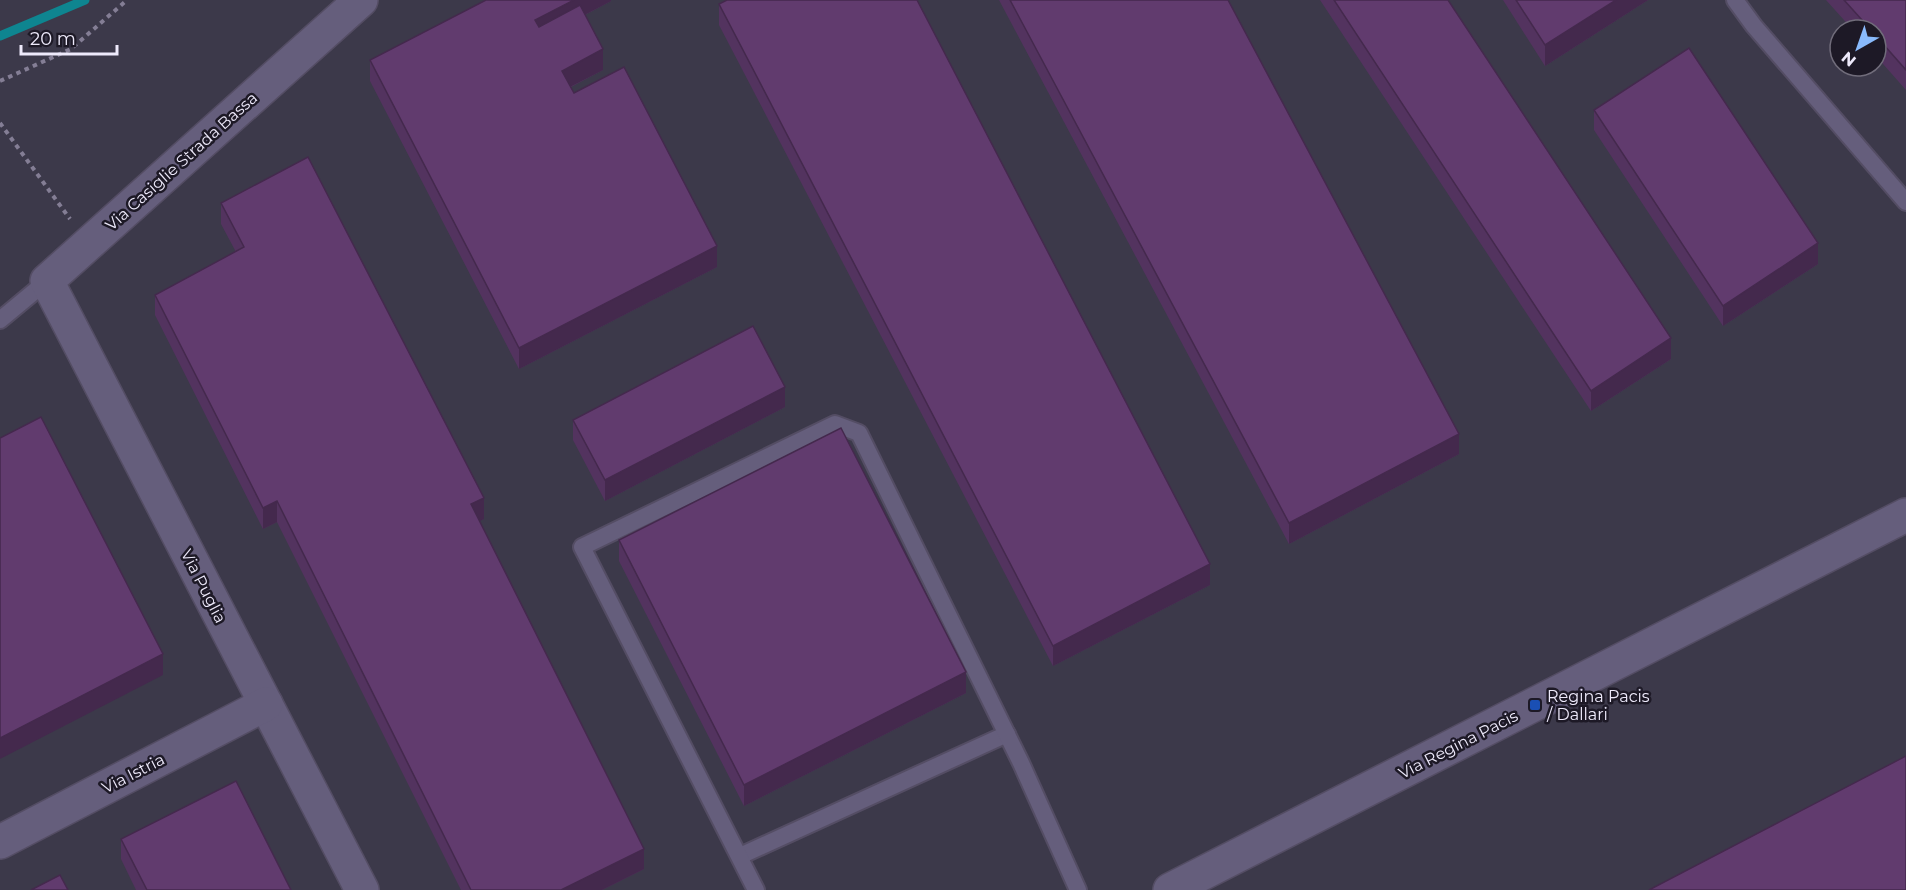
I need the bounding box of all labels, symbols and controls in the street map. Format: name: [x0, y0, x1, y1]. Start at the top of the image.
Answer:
scale bar: [21, 18, 117, 56]
north arrow: [1828, 18, 1888, 78]
text: 20 m: [30, 28, 76, 50]
text: N: [1838, 48, 1860, 71]
street label: Via Casiglie Strada Bassa: [102, 88, 261, 235]
street label: Via Puglia: [177, 546, 230, 626]
place label: Regina Pacis / Dallari: [1546, 687, 1650, 724]
marker: Regina Pacis / Dallari: [1528, 698, 1542, 712]
street label: Via Regina Pacis: [1395, 706, 1521, 783]
street label: Via Istria: [99, 750, 168, 797]

